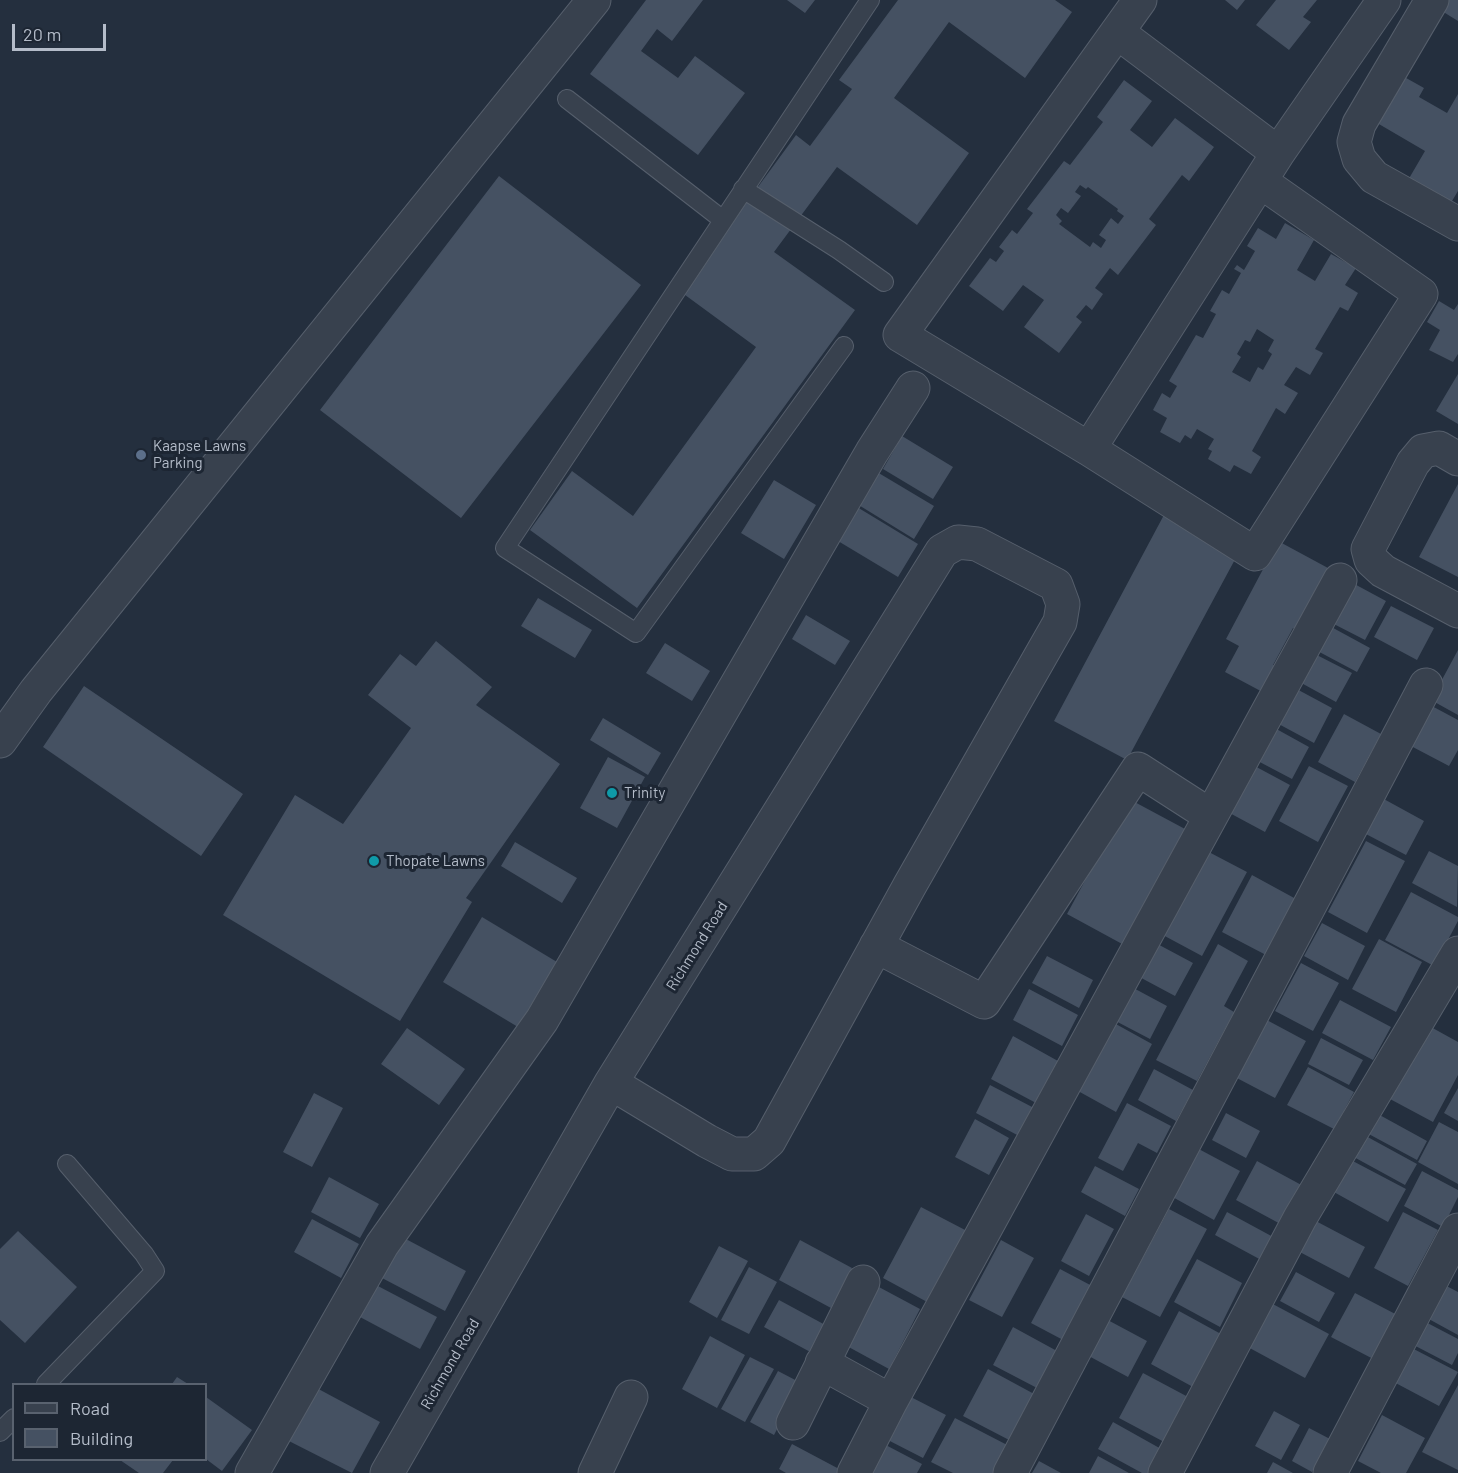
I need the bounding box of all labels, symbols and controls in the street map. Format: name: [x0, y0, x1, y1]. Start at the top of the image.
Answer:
scale bar: [15, 12, 110, 50]
text: 20 m: [23, 23, 61, 45]
place label: Kaapse Lawns Parking: [153, 437, 246, 472]
marker: Kaapse Lawns Parking: [134, 448, 148, 462]
place label: Trinity: [624, 784, 665, 802]
marker: Trinity: [605, 786, 619, 800]
place label: Thopate Lawns: [386, 852, 485, 870]
marker: Thopate Lawns: [367, 854, 381, 868]
street label: Richmond Road: [662, 898, 732, 994]
street label: Richmond Road: [417, 1315, 483, 1413]
legend: [12, 1383, 207, 1461]
text: Road: [70, 1397, 110, 1419]
text: Building: [70, 1427, 133, 1449]

